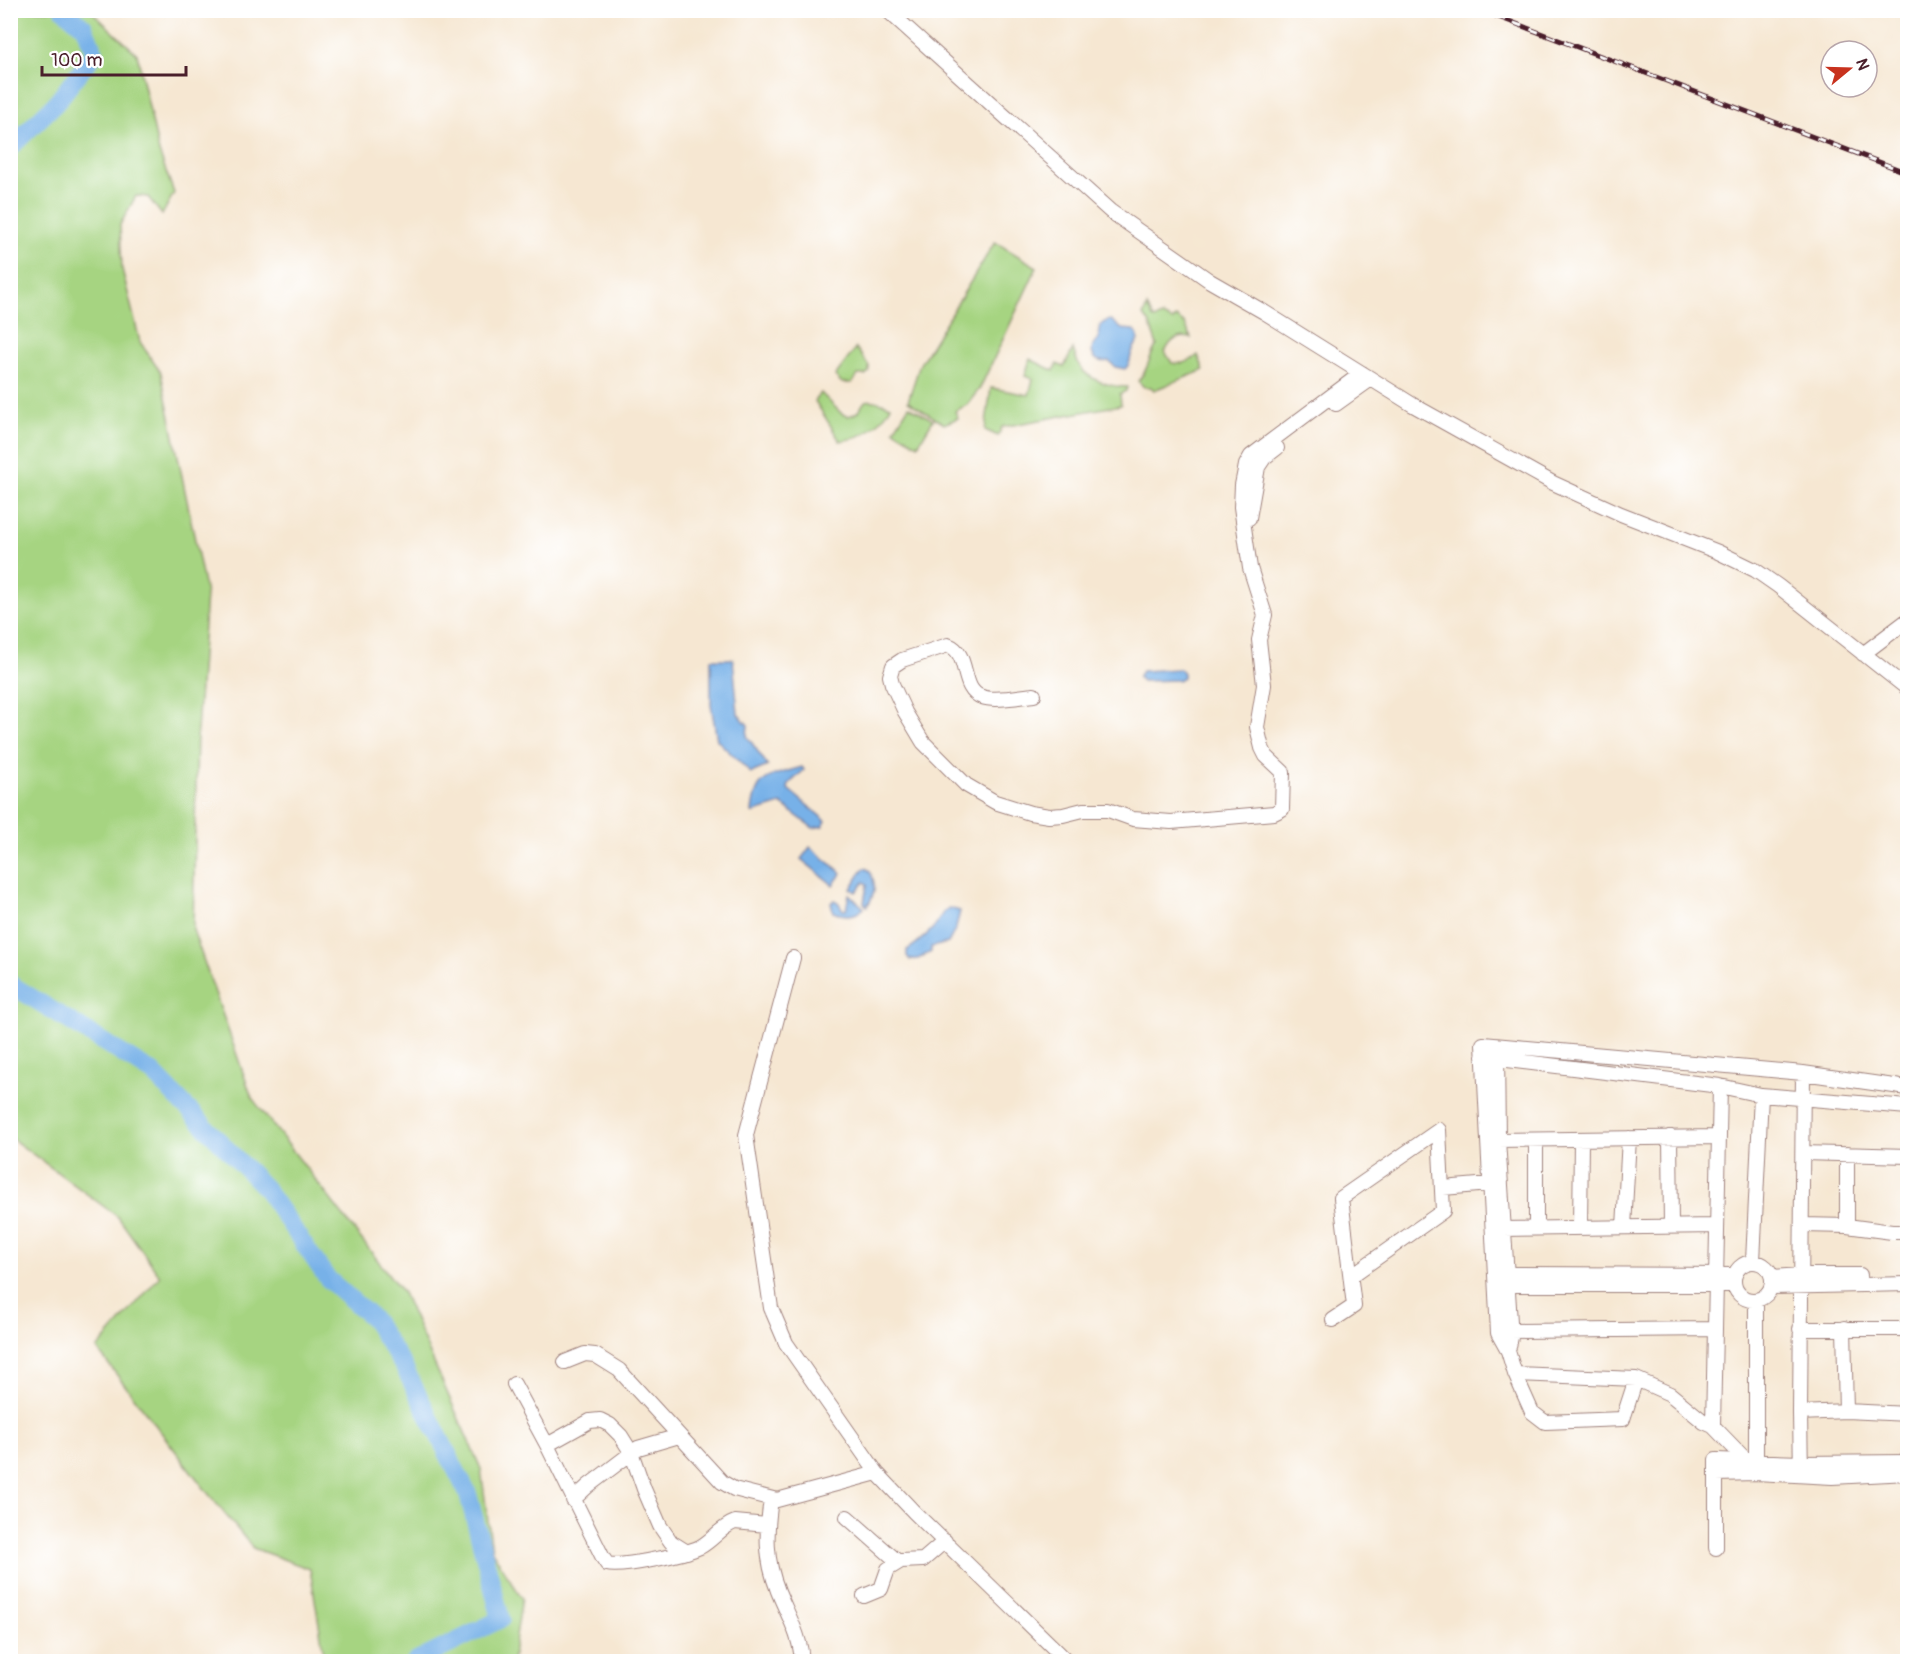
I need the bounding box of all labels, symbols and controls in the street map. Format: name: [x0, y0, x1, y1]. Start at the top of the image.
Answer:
scale bar: [42, 39, 186, 77]
north arrow: [1819, 39, 1879, 99]
text: 100 m: [51, 49, 103, 72]
text: N: [1851, 56, 1874, 73]

